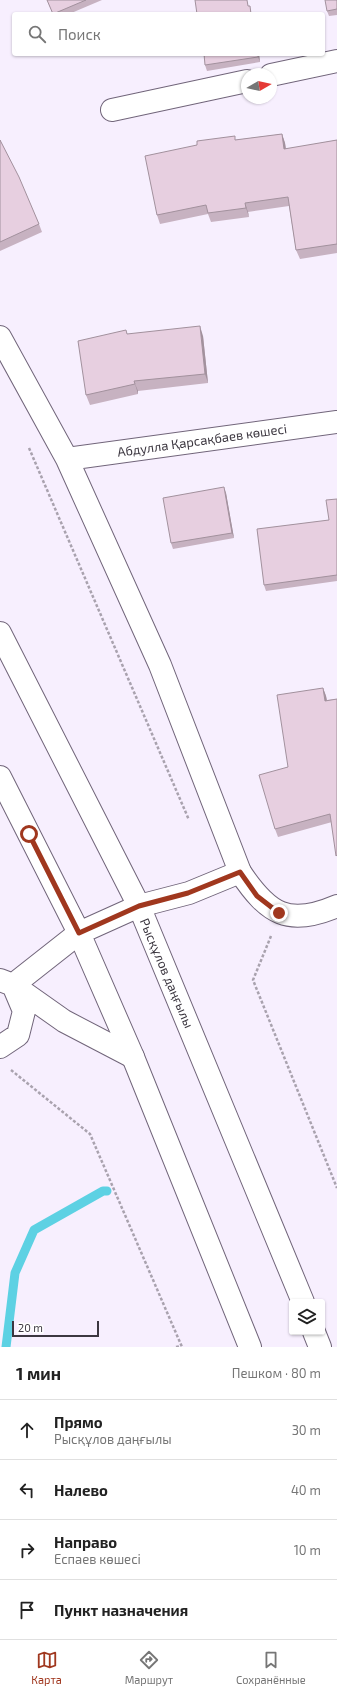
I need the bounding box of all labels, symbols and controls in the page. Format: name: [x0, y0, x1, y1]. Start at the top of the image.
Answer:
search box: [12, 12, 325, 56]
icon: search: [26, 23, 48, 45]
text: Поиск: [58, 25, 101, 43]
north arrow: [241, 68, 277, 104]
street label: Абдулла Қарсақбаев көшесі: [116, 420, 288, 460]
route start: [20, 825, 38, 843]
route end: [270, 904, 288, 922]
street label: Рысқұлов даңғылы: [137, 916, 197, 1030]
map controls: [289, 1299, 325, 1335]
button: layers: [289, 1299, 325, 1335]
scale bar: [12, 1319, 99, 1338]
text: 20 m: [18, 1321, 43, 1334]
text: 1 мин: [16, 1363, 61, 1383]
text: Пешком · 80 m: [232, 1365, 321, 1381]
text: Прямо: [54, 1413, 103, 1431]
icon: ahead: [16, 1419, 38, 1441]
text: 30 m: [292, 1422, 321, 1438]
text: Рысқұлов даңғылы: [54, 1431, 172, 1447]
icon: left: [16, 1479, 38, 1501]
text: Налево: [54, 1481, 108, 1499]
text: 40 m: [291, 1482, 321, 1498]
text: Направо: [54, 1533, 117, 1551]
icon: right: [16, 1539, 38, 1561]
text: 10 m: [294, 1542, 321, 1558]
text: Еспаев көшесі: [54, 1551, 141, 1567]
icon: arrive: [16, 1599, 38, 1621]
text: Пункт назначения: [54, 1601, 188, 1619]
tab: Карта: [31, 1649, 62, 1686]
tab: Маршрут: [125, 1649, 173, 1686]
tab: Сохранённые: [236, 1649, 306, 1686]

